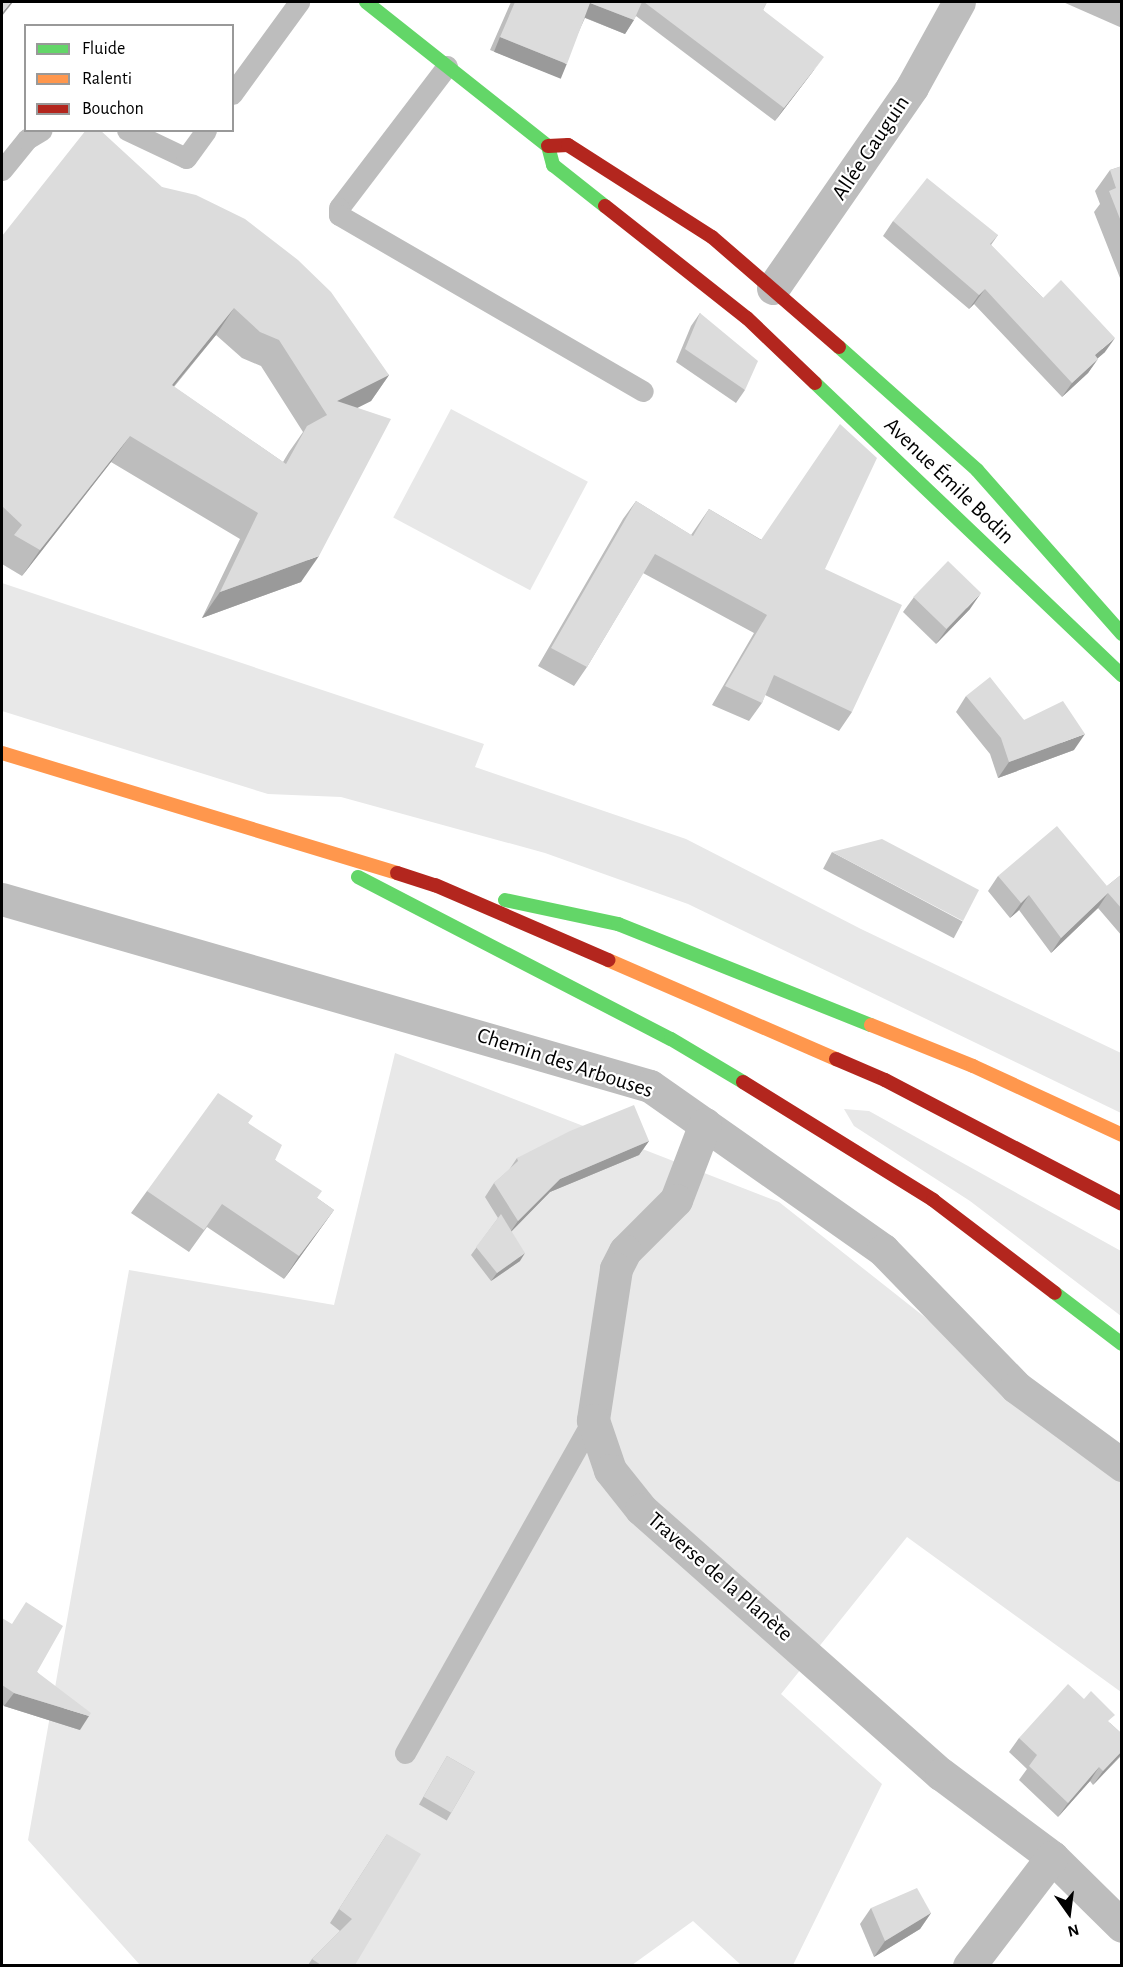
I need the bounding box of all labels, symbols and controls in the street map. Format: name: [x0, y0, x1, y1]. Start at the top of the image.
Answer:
legend: [24, 24, 234, 132]
text: Fluide: [82, 40, 125, 58]
text: Ralenti: [82, 70, 132, 88]
street label: Allée Gauguin: [826, 91, 916, 205]
text: Bouchon: [82, 100, 144, 118]
street label: Avenue Émile Bodin: [878, 412, 1020, 550]
street label: Chemin des Arbouses: [474, 1022, 656, 1104]
street label: Traverse de la Planète: [642, 1507, 798, 1647]
north arrow: [1039, 1883, 1099, 1943]
text: N: [1066, 1921, 1081, 1940]

